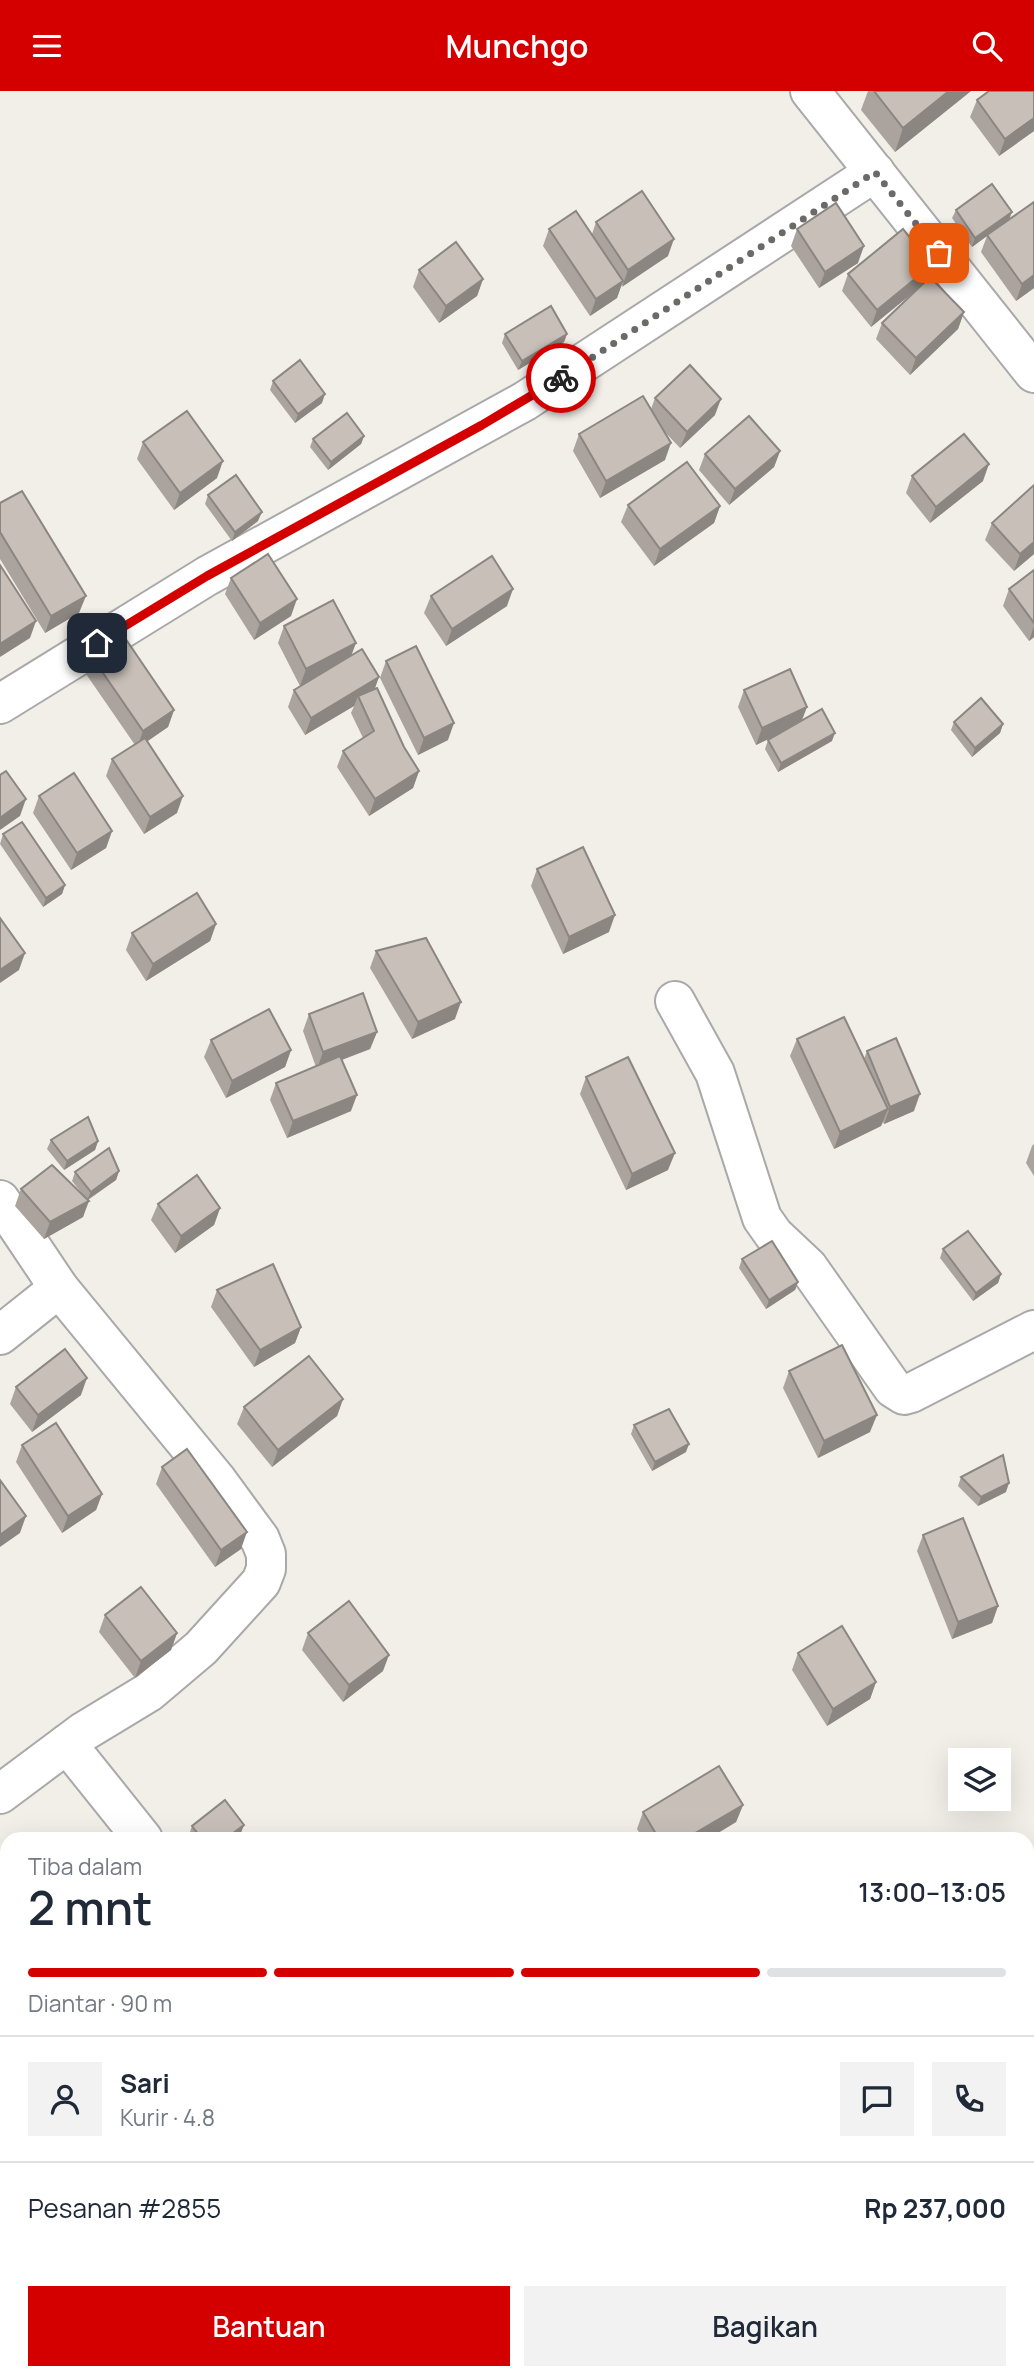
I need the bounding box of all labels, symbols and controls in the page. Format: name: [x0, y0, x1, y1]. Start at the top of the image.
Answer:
text: Munchgo: [445, 24, 589, 68]
icon: menu: [28, 27, 66, 65]
icon: search: [968, 27, 1006, 65]
pin: [909, 223, 969, 283]
icon: bag: [920, 234, 958, 272]
courier: [526, 343, 596, 413]
icon: bike: [542, 359, 580, 397]
pin: [67, 613, 127, 673]
icon: home: [78, 624, 116, 662]
map controls: [948, 1748, 1011, 1811]
button: layers: [948, 1748, 1011, 1811]
text: Tiba dalam: [28, 1850, 142, 1882]
text: 13:00–13:05: [858, 1874, 1006, 1910]
text: 2 mnt: [28, 1876, 153, 1939]
text: Diantar · 90 m: [28, 1987, 172, 2019]
button: person: [28, 2062, 102, 2136]
button: chat: [840, 2062, 914, 2136]
button: phone: [932, 2062, 1006, 2136]
text: Sari: [120, 2065, 170, 2101]
text: Kurir · 4.8: [120, 2101, 215, 2133]
text: Pesanan #2855: [28, 2190, 221, 2226]
text: Rp 237,000: [864, 2190, 1006, 2226]
button: Bantuan: [28, 2286, 510, 2366]
button: Bagikan: [524, 2286, 1006, 2366]

